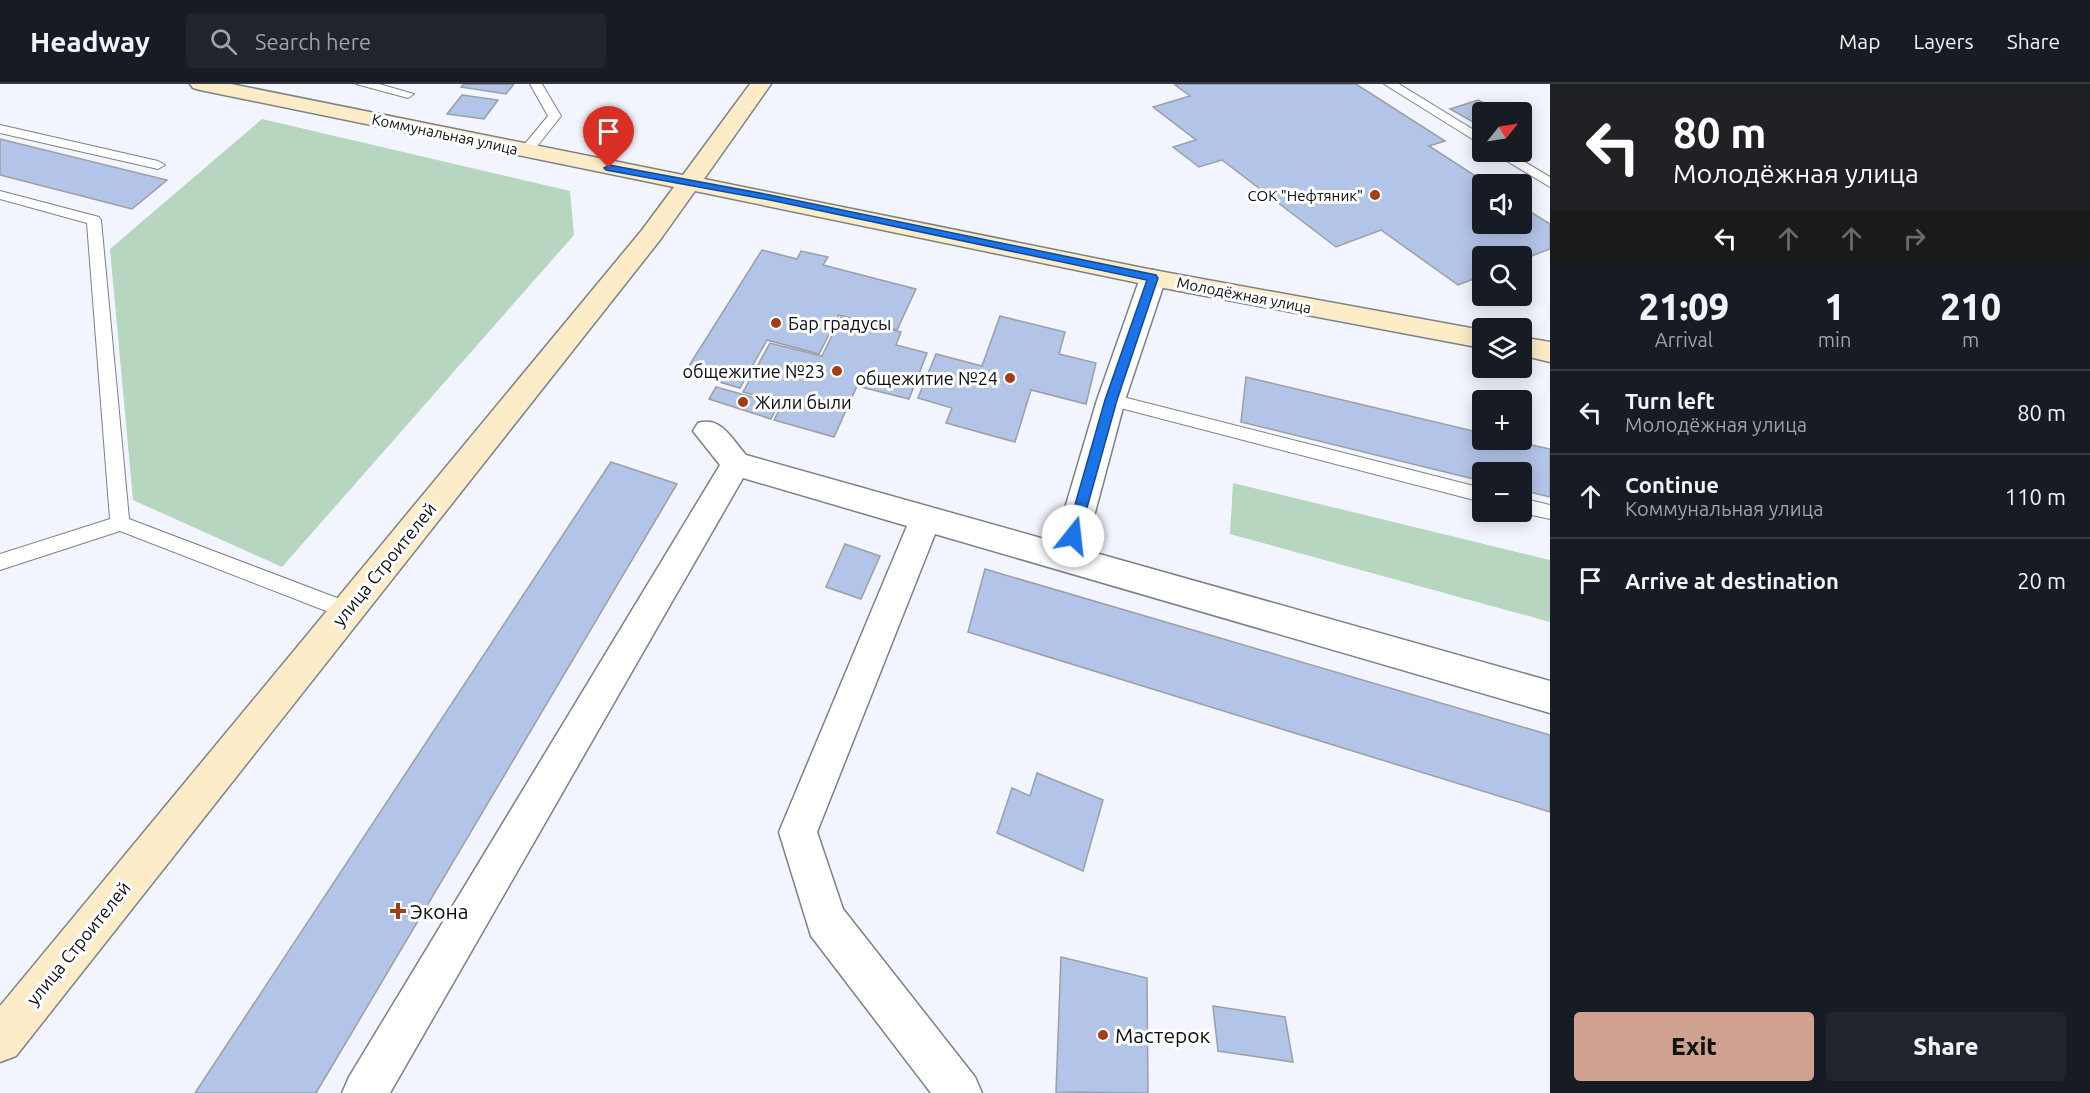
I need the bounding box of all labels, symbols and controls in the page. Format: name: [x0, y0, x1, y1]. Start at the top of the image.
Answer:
search box: [186, 14, 606, 68]
icon: search: [207, 25, 240, 58]
text: Headway: [30, 26, 150, 57]
text: Search here: [255, 29, 371, 54]
text: Map: [1839, 29, 1880, 53]
text: Layers: [1913, 29, 1974, 53]
text: Share: [2007, 29, 2060, 53]
north arrow: [1472, 102, 1532, 162]
map controls: [1472, 102, 1532, 522]
pin: [583, 106, 634, 168]
icon: left: [1574, 108, 1652, 186]
text: 80 m: [1673, 109, 1767, 156]
street label: Коммунальная улица: [370, 110, 520, 158]
icon: arrive: [592, 115, 625, 148]
text: Молодёжная улица: [1673, 158, 1919, 188]
button: sound: [1472, 174, 1532, 234]
place label: СОК "Нефтяник": [1248, 187, 1363, 204]
marker: СОК "Нефтяник": [1368, 188, 1382, 202]
icon: left: [1709, 222, 1742, 255]
icon: ahead: [1772, 222, 1805, 255]
icon: ahead: [1835, 222, 1868, 255]
icon: right: [1898, 222, 1931, 255]
button: search: [1472, 246, 1532, 306]
street label: Молодёжная улица: [1175, 274, 1313, 316]
text: 21:09: [1639, 286, 1729, 327]
text: 1: [1824, 286, 1845, 327]
text: 210: [1940, 286, 2001, 327]
place label: Бар градусы: [788, 313, 891, 333]
marker: Бар градусы: [769, 316, 783, 330]
button: layers: [1472, 318, 1532, 378]
text: Arrival: [1655, 328, 1713, 351]
text: min: [1818, 328, 1851, 351]
text: m: [1962, 328, 1979, 351]
place label: общежитие №23: [682, 361, 825, 381]
marker: общежитие №23: [830, 364, 844, 378]
place label: общежитие №24: [855, 368, 998, 388]
marker: общежитие №24: [1003, 371, 1017, 385]
text: Turn left: [1625, 388, 1715, 413]
button: +: [1472, 390, 1532, 450]
place label: Жили были: [755, 392, 852, 412]
marker: Жили были: [736, 395, 750, 409]
icon: left: [1574, 396, 1607, 429]
text: 80 m: [2017, 400, 2066, 425]
text: Молодёжная улица: [1625, 413, 1807, 436]
button: −: [1472, 462, 1532, 522]
text: Continue: [1625, 472, 1719, 497]
icon: ahead: [1574, 480, 1607, 513]
text: 110 m: [2005, 484, 2066, 509]
text: Коммунальная улица: [1625, 497, 1823, 520]
street label: улица Строителей: [328, 498, 440, 630]
position arrow: [1041, 504, 1105, 568]
icon: arrive: [1574, 564, 1607, 597]
text: Arrive at destination: [1625, 568, 1839, 593]
text: 20 m: [2017, 568, 2066, 593]
street label: улица Строителей: [22, 877, 134, 1009]
place label: Экона: [410, 899, 469, 923]
marker: Экона: [391, 904, 405, 918]
button: Exit: [1574, 1012, 1814, 1081]
button: Share: [1826, 1012, 2066, 1081]
place label: Мастерок: [1115, 1023, 1211, 1047]
marker: Мастерок: [1096, 1028, 1110, 1042]

